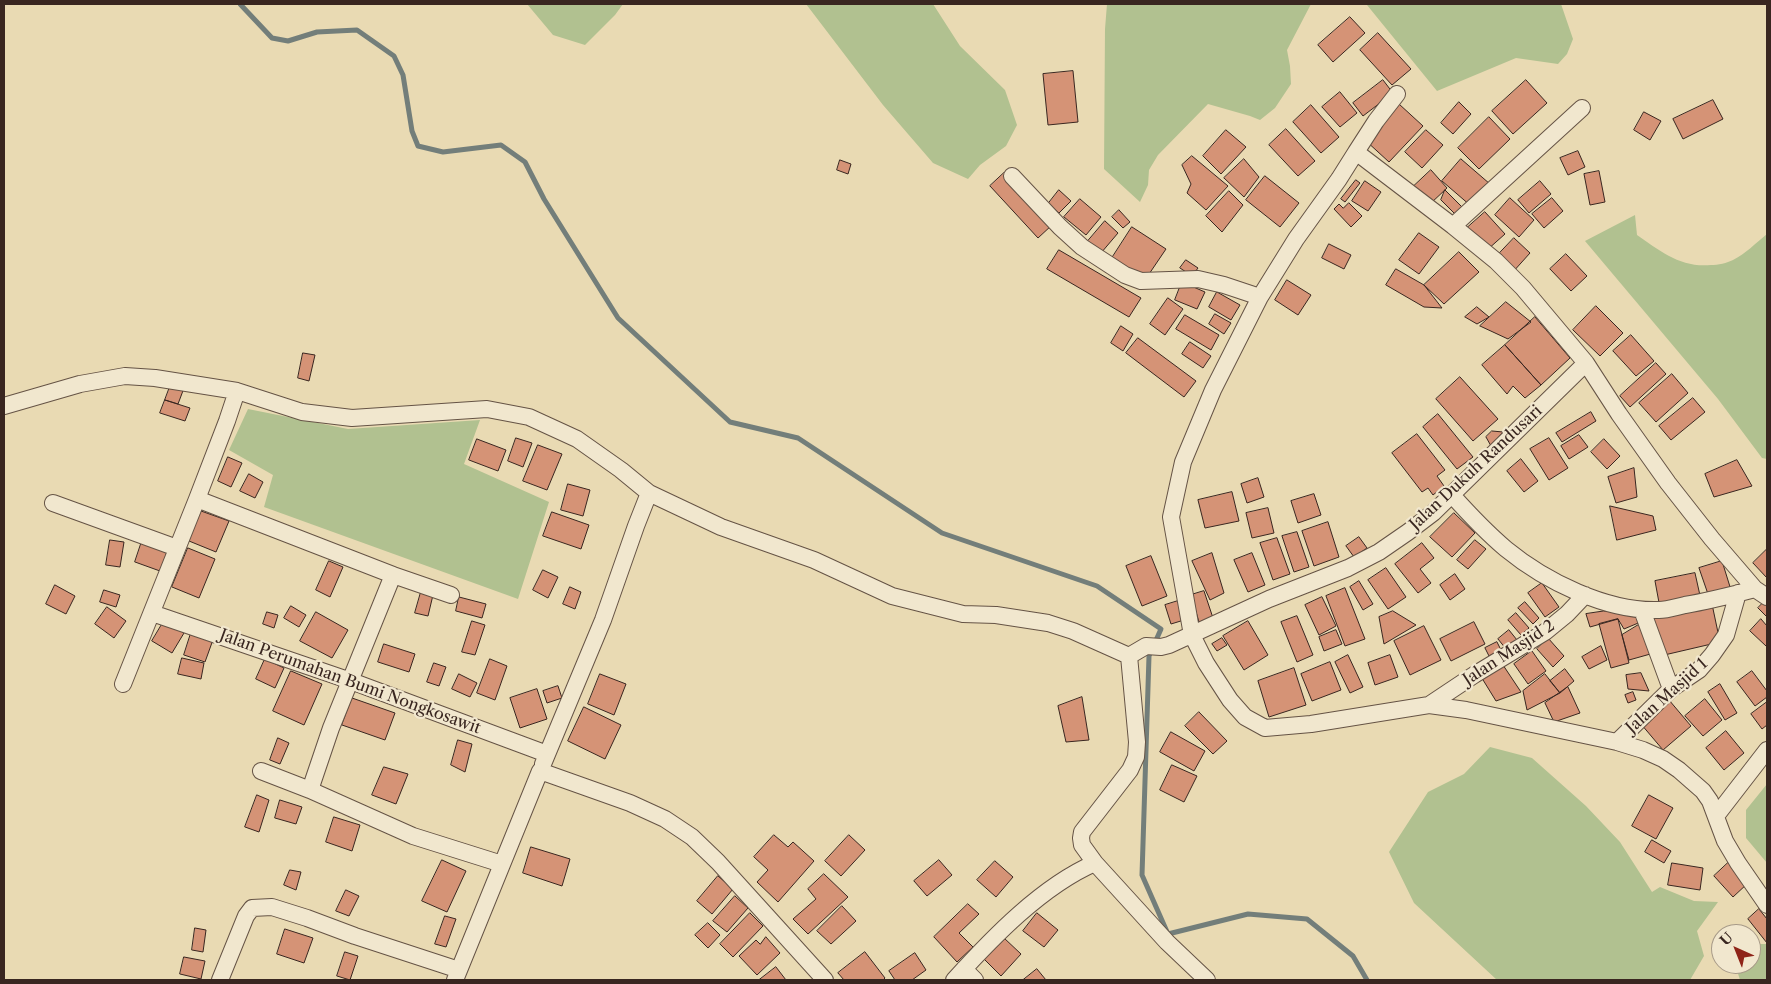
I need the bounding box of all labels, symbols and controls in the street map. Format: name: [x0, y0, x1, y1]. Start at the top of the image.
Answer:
street label: Jalan Dukuh Randusari: [1406, 402, 1546, 534]
street label: Jalan Masjid 2: [1460, 616, 1558, 690]
street label: Jalan Perumahan Bumi Nongkosawit: [217, 626, 483, 738]
street label: Jalan Masjid 1: [1622, 654, 1712, 738]
north arrow: [1711, 924, 1761, 974]
text: U: [1716, 929, 1737, 949]

